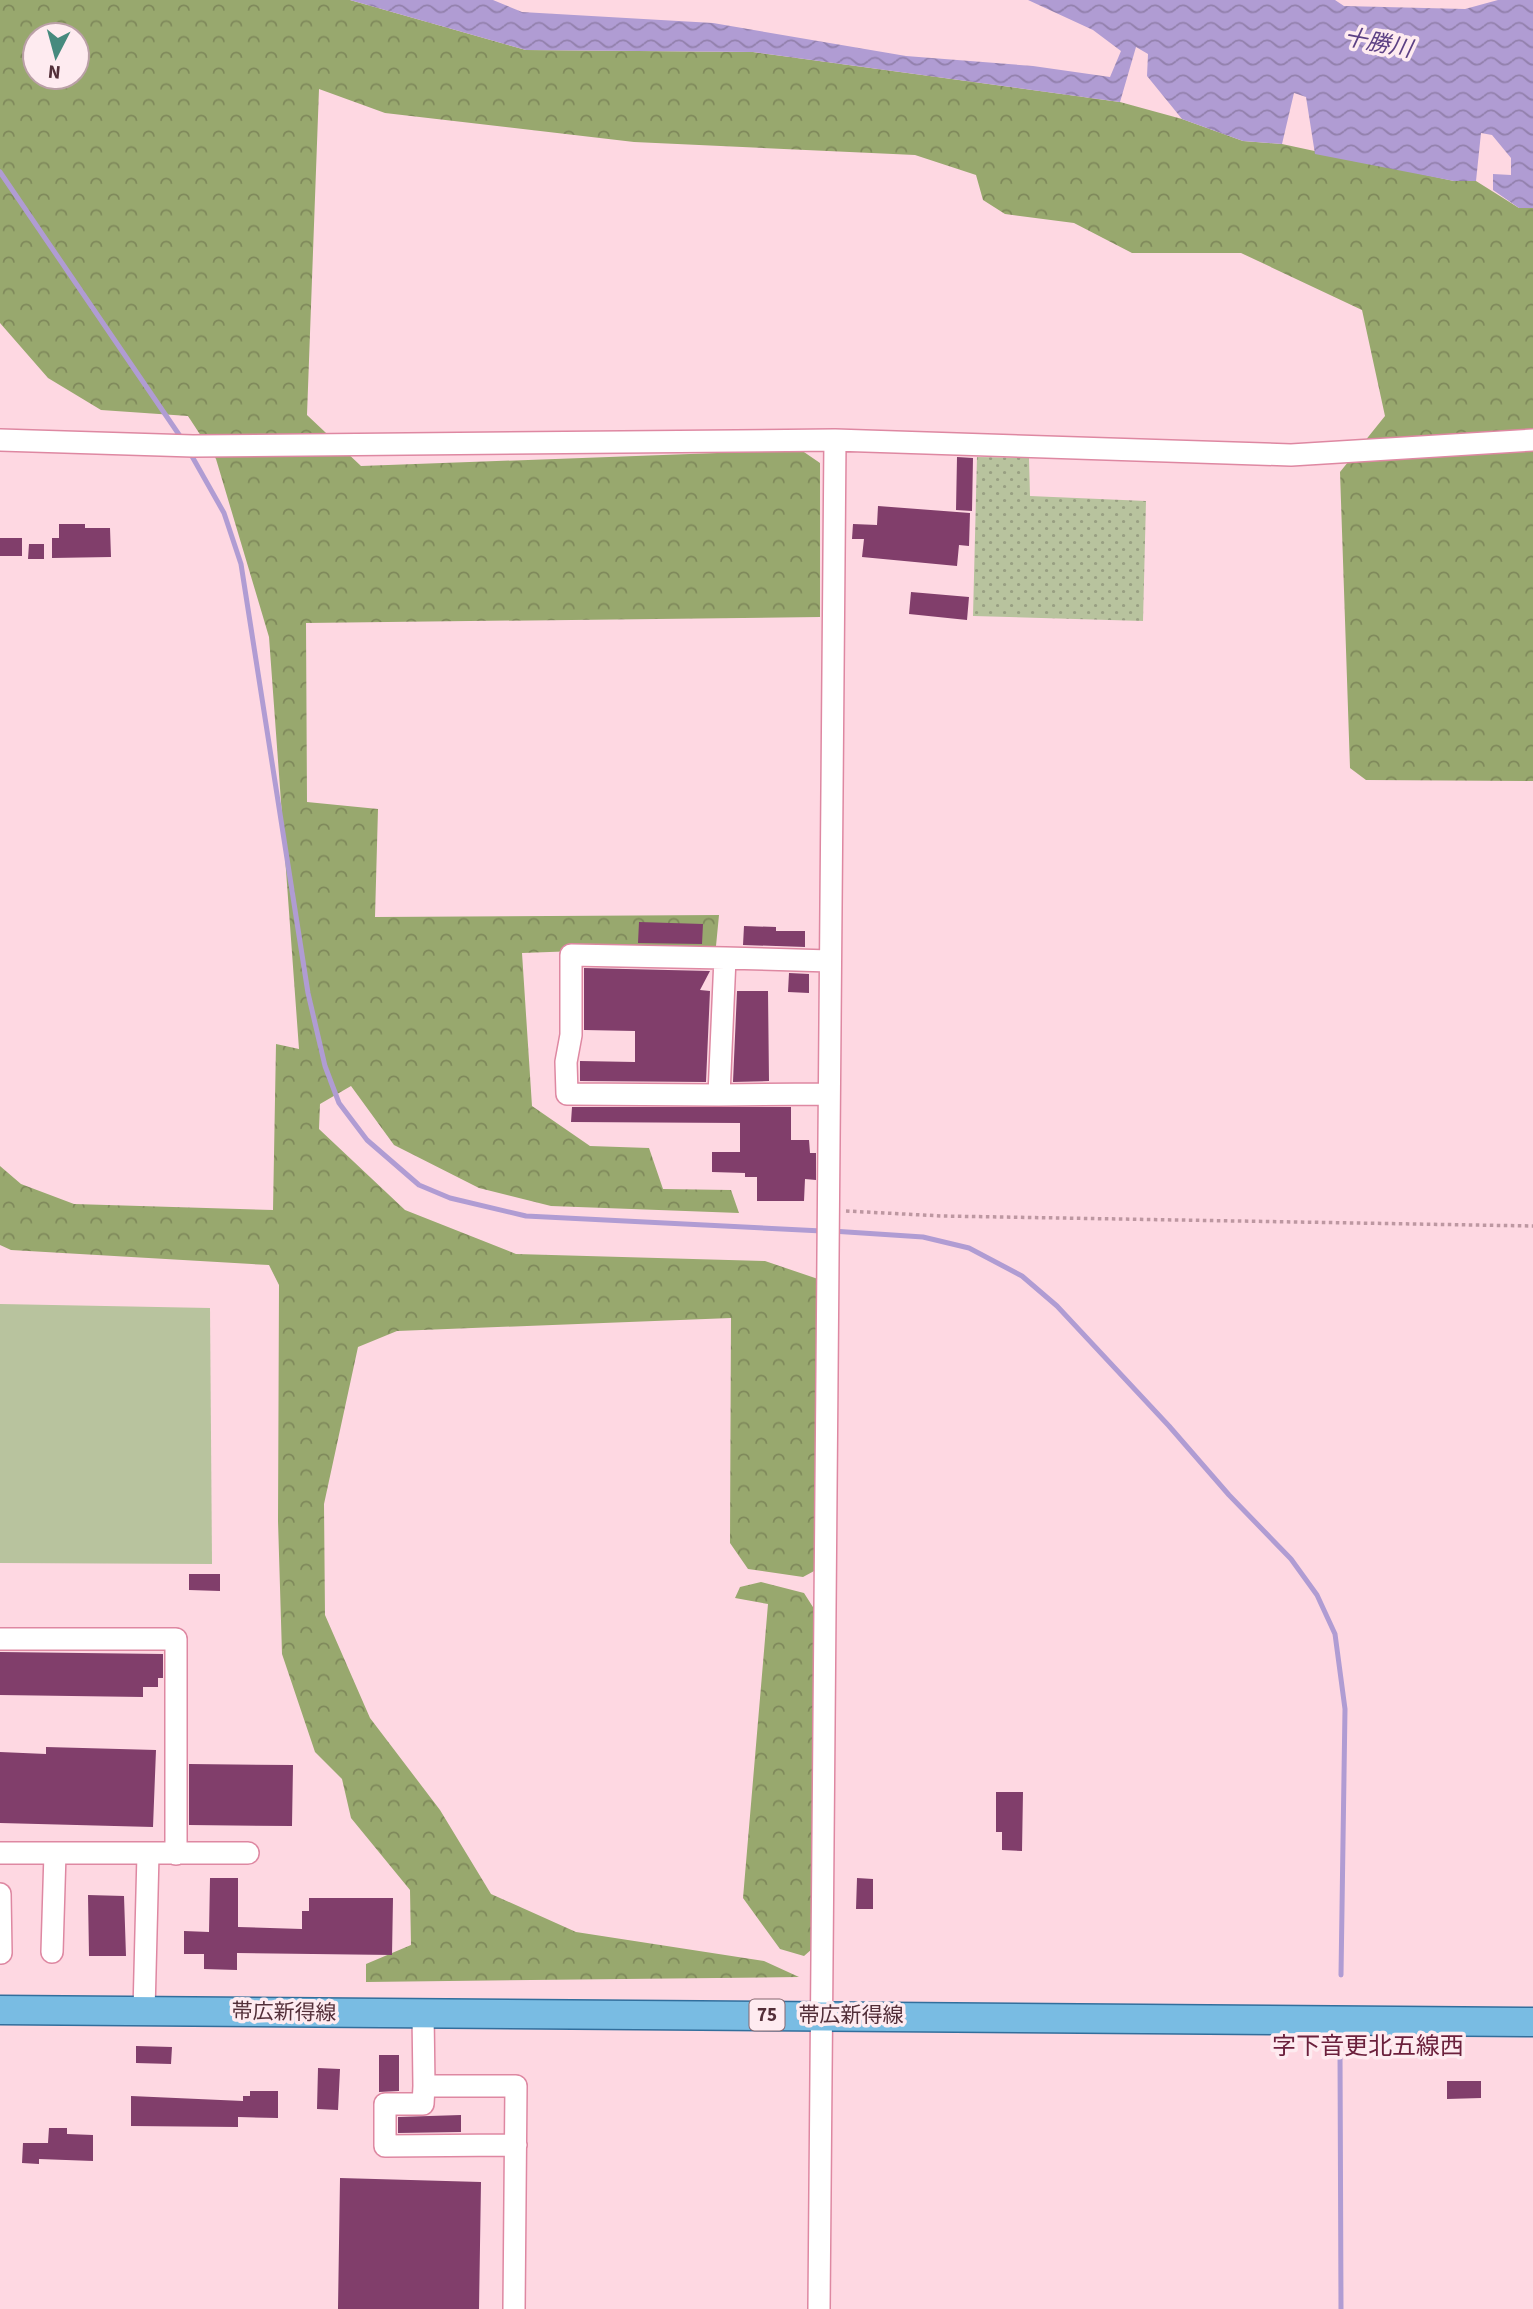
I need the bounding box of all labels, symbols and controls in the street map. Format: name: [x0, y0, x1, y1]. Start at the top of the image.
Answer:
water label: 十勝川: [1341, 20, 1418, 66]
north arrow: [21, 21, 91, 91]
text: N: [47, 57, 62, 86]
street label: 帯広新得線: [231, 1996, 337, 2028]
road number: 75: [750, 1999, 784, 2030]
street label: 帯広新得線: [799, 2000, 904, 2030]
district label: 字下音更北五線西: [1272, 2029, 1464, 2064]

